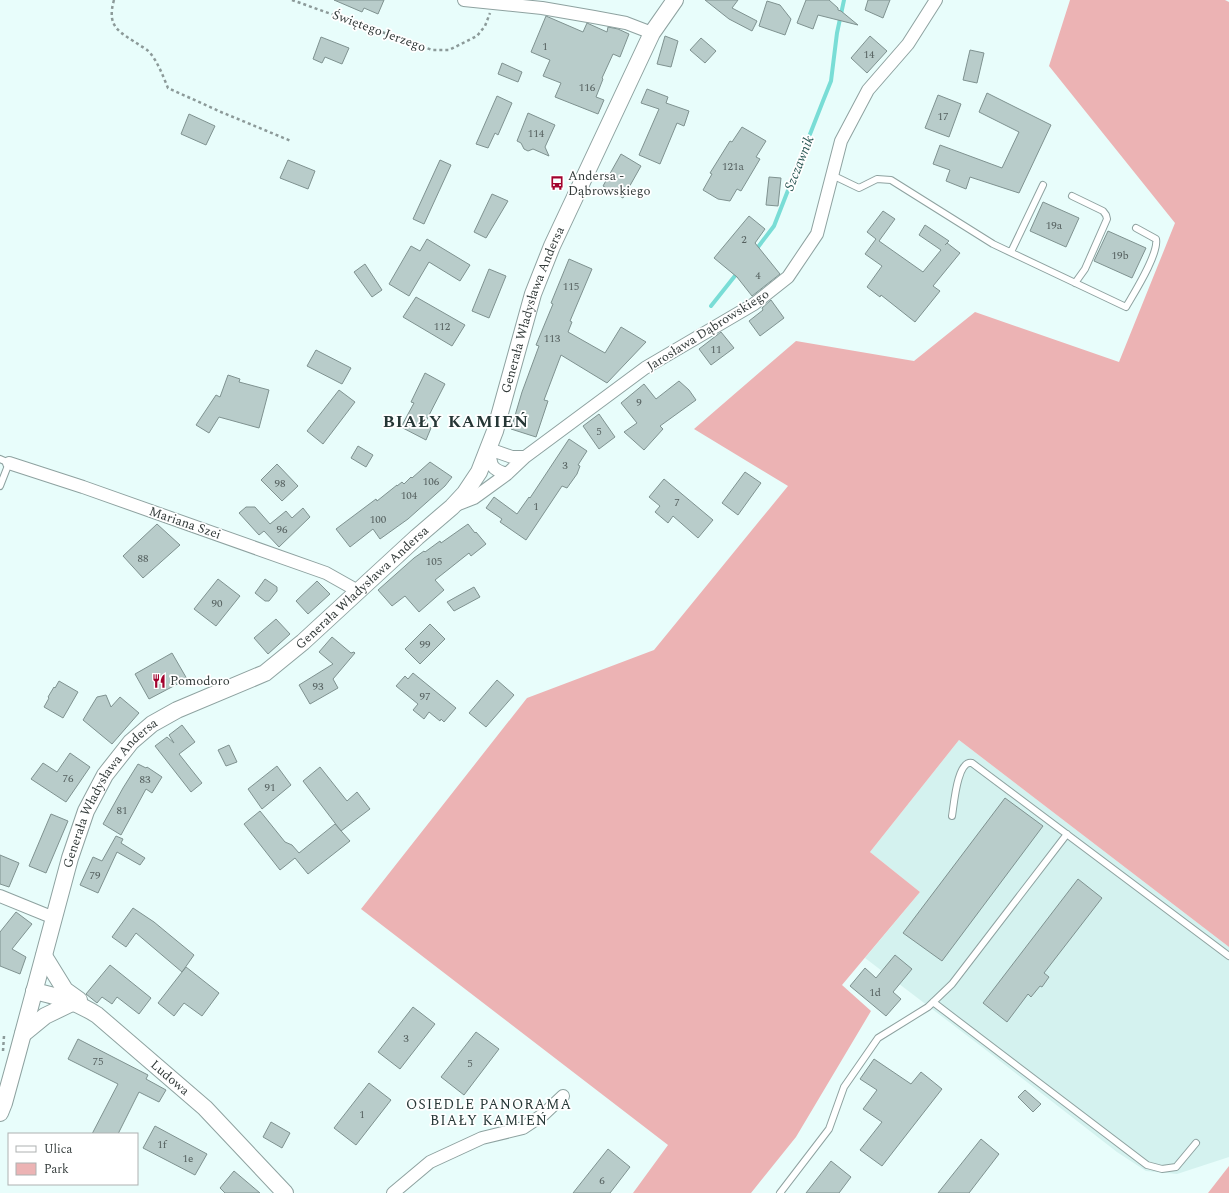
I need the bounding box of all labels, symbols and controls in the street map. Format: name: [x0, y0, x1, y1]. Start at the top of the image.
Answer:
street label: Świętego Jerzego: [329, 5, 429, 57]
house number: 1: [542, 38, 548, 55]
house number: 14: [864, 46, 875, 63]
house number: 116: [579, 79, 596, 96]
house number: 17: [938, 108, 949, 125]
house number: 114: [528, 125, 545, 142]
water label: Szczawnik: [778, 132, 820, 194]
house number: 121a: [722, 158, 745, 175]
place label: Andersa - Dąbrowskiego: [568, 166, 651, 201]
bus stop icon: Andersa - Dąbrowskiego: [549, 175, 565, 191]
house number: 19a: [1046, 217, 1063, 234]
street label: Generała Władysława Andersa: [496, 223, 570, 396]
house number: 2: [741, 231, 747, 248]
house number: 19b: [1111, 247, 1129, 264]
house number: 4: [755, 267, 761, 284]
house number: 115: [563, 278, 579, 295]
street label: Jarosława Dąbrowskiego: [643, 284, 773, 376]
house number: 112: [434, 318, 451, 335]
house number: 113: [544, 330, 561, 347]
house number: 11: [711, 341, 722, 358]
house number: 9: [636, 394, 642, 411]
district label: BIAŁY KAMIEŃ: [383, 409, 529, 435]
house number: 5: [596, 423, 602, 440]
house number: 3: [562, 457, 568, 474]
house number: 106: [423, 473, 440, 490]
house number: 98: [275, 475, 286, 492]
house number: 104: [401, 487, 418, 504]
house number: 7: [674, 494, 680, 511]
house number: 1: [533, 498, 539, 515]
street label: Mariana Szei: [146, 501, 224, 545]
house number: 100: [370, 511, 387, 528]
house number: 96: [277, 521, 288, 538]
street label: Generała Władysława Andersa: [291, 521, 434, 654]
house number: 88: [138, 550, 149, 567]
house number: 105: [426, 553, 442, 570]
house number: 90: [212, 595, 223, 612]
house number: 99: [420, 636, 431, 653]
place label: Pomodoro: [170, 671, 230, 691]
restaurant icon: Pomodoro: [151, 673, 167, 689]
house number: 93: [313, 678, 324, 695]
house number: 97: [420, 688, 431, 705]
street label: Generała Władysława Andersa: [58, 713, 162, 870]
house number: 76: [63, 770, 74, 787]
house number: 83: [140, 771, 151, 788]
house number: 91: [265, 779, 276, 796]
house number: 81: [117, 802, 128, 819]
house number: 79: [90, 867, 101, 884]
house number: 1d: [869, 984, 881, 1001]
house number: 3: [403, 1030, 409, 1047]
house number: 75: [93, 1053, 104, 1070]
street label: Ludowa: [146, 1055, 194, 1101]
house number: 5: [467, 1055, 473, 1072]
district label: OSIEDLE PANORAMA BIAŁY KAMIEŃ: [406, 1094, 572, 1131]
house number: 1: [359, 1106, 365, 1123]
legend: [8, 1133, 138, 1185]
house number: 1f: [157, 1136, 168, 1153]
text: Ulica: [44, 1140, 73, 1159]
house number: 1e: [183, 1150, 193, 1167]
text: Park: [44, 1160, 69, 1179]
house number: 6: [599, 1172, 605, 1189]

